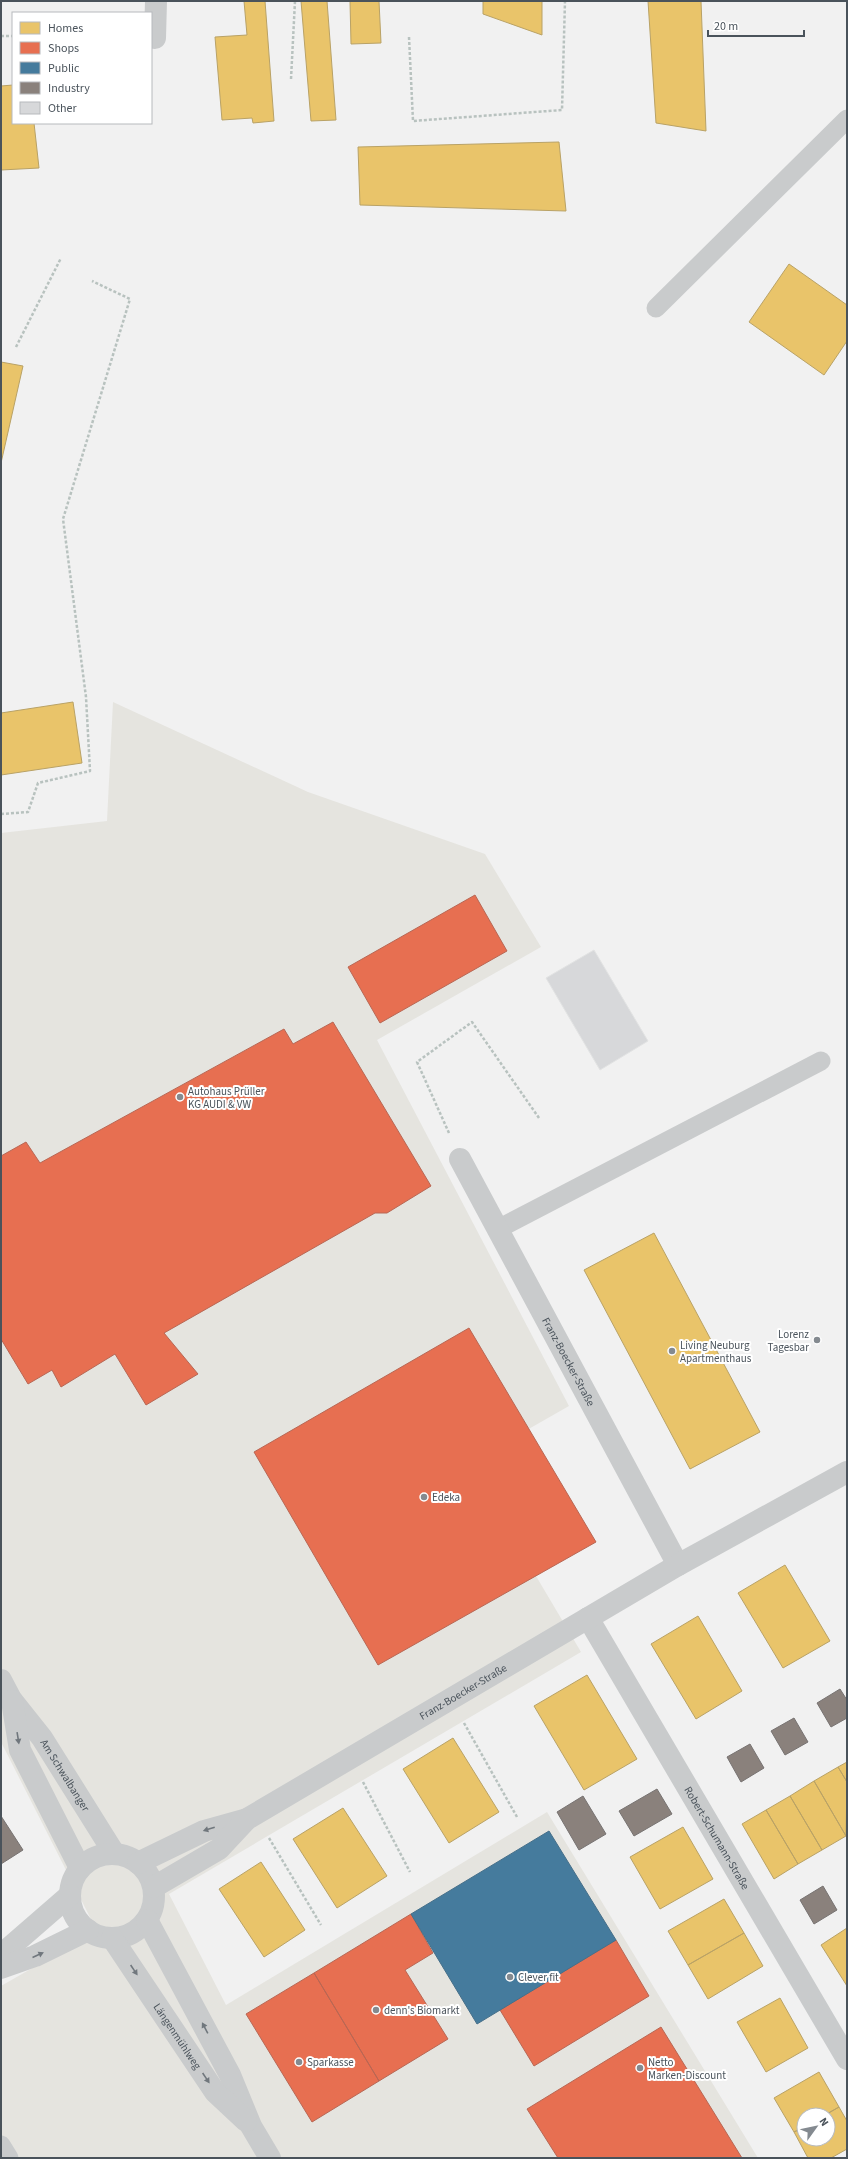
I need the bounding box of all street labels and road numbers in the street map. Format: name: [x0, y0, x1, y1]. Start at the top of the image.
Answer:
street label: Franz-Boecker-Straße: [538, 1315, 599, 1409]
street label: Franz-Boecker-Straße: [417, 1660, 510, 1724]
street label: Am Schwalbanger: [36, 1736, 93, 1814]
street label: Robert-Schumann-Straße: [681, 1784, 753, 1893]
street label: Längenmühlweg: [150, 2000, 205, 2073]

